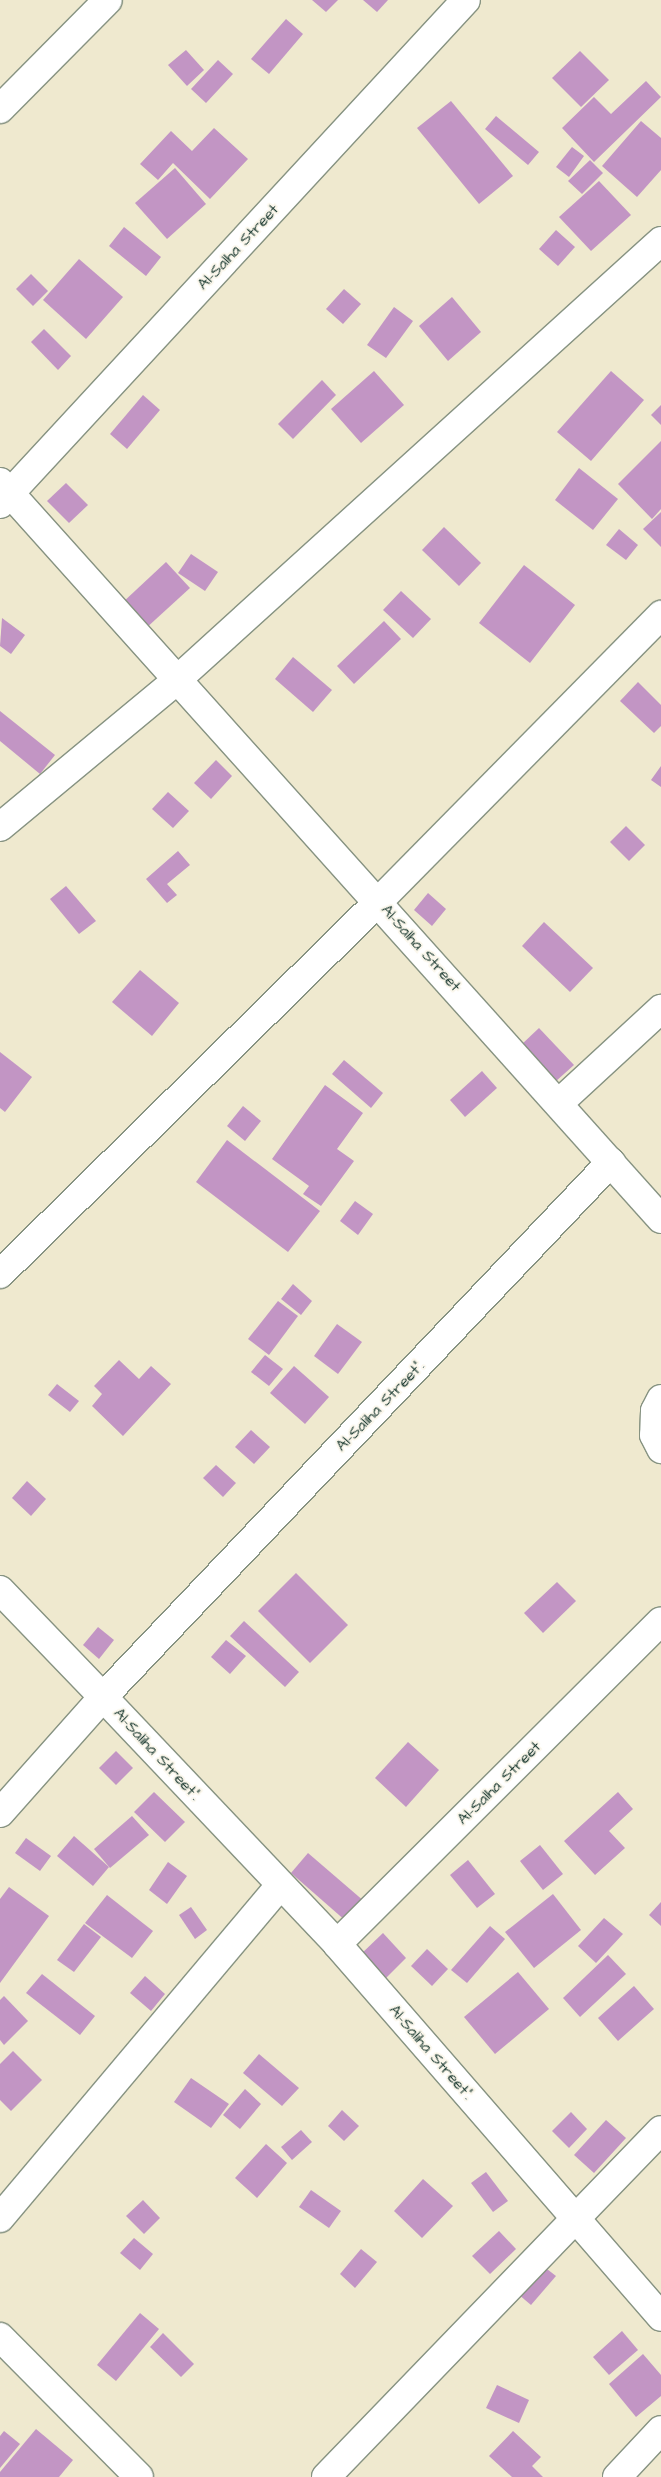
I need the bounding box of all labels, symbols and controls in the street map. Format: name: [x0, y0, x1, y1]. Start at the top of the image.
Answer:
street label: Al-Salha Street: [193, 200, 283, 294]
street label: Al-Salha Street: [377, 901, 465, 995]
street label: Al-Saliha Street".: [332, 1357, 428, 1455]
street label: Al-Saliha Street".: [109, 1704, 205, 1804]
street label: Al-Salha Street: [453, 1737, 545, 1829]
street label: Al-Saliha Street".: [385, 2001, 477, 2103]

